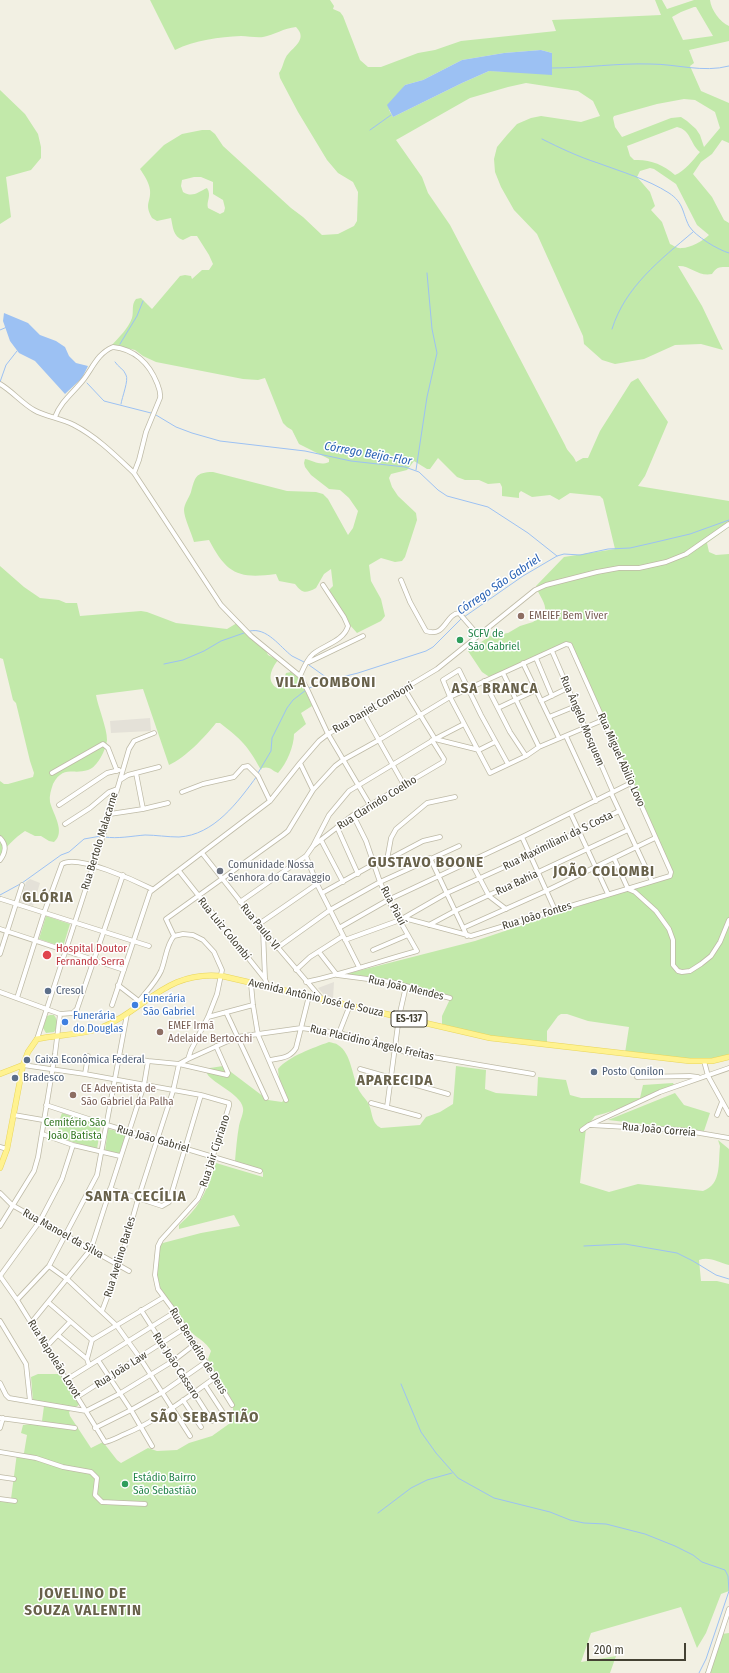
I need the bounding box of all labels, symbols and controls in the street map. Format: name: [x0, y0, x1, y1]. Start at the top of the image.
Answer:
water label: Córrego Beija-Flor: [323, 439, 413, 469]
water label: Córrego São Gabriel: [455, 552, 543, 618]
place label: EMEIEF Bem Viver: [529, 609, 608, 623]
marker: EMEIEF Bem Viver: [516, 611, 526, 621]
place label: SCFV de São Gabriel: [468, 627, 520, 653]
marker: SCFV de São Gabriel: [455, 635, 465, 645]
district label: VILA COMBONI: [276, 674, 376, 692]
street label: Rua Ângelo Mosquem: [557, 674, 607, 768]
street label: Rua Daniel Comboni: [330, 680, 416, 736]
district label: ASA BRANCA: [451, 680, 539, 698]
street label: Rua Miguel Abilio Lovo: [594, 711, 648, 809]
street label: Rua Clarindo Coelho: [335, 773, 419, 833]
street label: Rua Bertolo Malacarne: [79, 790, 121, 892]
street label: Rua Maximiliani da S Costa: [501, 809, 615, 873]
district label: GUSTAVO BOONE: [368, 854, 484, 872]
place label: Comunidade Nossa Senhora do Caravaggio: [228, 858, 331, 884]
district label: JOÃO COLOMBI: [553, 863, 655, 881]
marker: Comunidade Nossa Senhora do Caravaggio: [215, 866, 225, 876]
street label: Rua Bahia: [494, 867, 540, 899]
street label: Rua Piauí: [377, 884, 409, 928]
district label: GLÓRIA: [22, 889, 74, 907]
street label: Rua Luiz Colombi: [195, 895, 253, 963]
street label: Rua João Fontes: [501, 899, 573, 933]
street label: Rua Paulo VI: [237, 901, 283, 953]
place label: Hospital Doutor Fernando Serra: [56, 942, 127, 968]
marker: Hospital Doutor Fernando Serra: [41, 949, 53, 961]
street label: Rua João Mendes: [367, 973, 445, 1003]
street label: Avenida Antônio José de Souza: [247, 976, 385, 1020]
place label: Cresol: [56, 984, 84, 998]
marker: Cresol: [43, 986, 53, 996]
place label: Funerária São Gabriel: [143, 992, 195, 1018]
marker: Funerária São Gabriel: [130, 1000, 140, 1010]
place label: Funerária do Douglas: [73, 1009, 123, 1035]
road number: ES-137: [391, 1011, 427, 1027]
marker: Funerária do Douglas: [60, 1017, 70, 1027]
place label: EMEF Irmã Adelaide Bertocchi: [168, 1019, 252, 1045]
street label: Rua Placidino Ângelo Freitas: [309, 1022, 435, 1064]
marker: EMEF Irmã Adelaide Bertocchi: [155, 1027, 165, 1037]
place label: Caixa Econômica Federal: [35, 1053, 145, 1067]
marker: Caixa Econômica Federal: [22, 1055, 32, 1065]
place label: Posto Conilon: [602, 1065, 664, 1079]
marker: Posto Conilon: [589, 1067, 599, 1077]
place label: Bradesco: [23, 1071, 64, 1085]
district label: APARECIDA: [357, 1072, 433, 1090]
marker: Bradesco: [10, 1073, 20, 1083]
place label: CE Adventista de São Gabriel da Palha: [81, 1082, 174, 1108]
marker: CE Adventista de São Gabriel da Palha: [68, 1090, 78, 1100]
street label: Rua Jair Cipriano: [197, 1113, 233, 1189]
park label: Cemitério São João Batista: [44, 1116, 106, 1142]
street label: Rua João Correia: [621, 1120, 697, 1140]
street label: Rua João Gabriel: [115, 1122, 191, 1156]
district label: SANTA CECÍLIA: [85, 1188, 187, 1206]
street label: Rua Manoel da Silva: [20, 1206, 106, 1262]
street label: Rua Avelino Barles: [101, 1215, 139, 1299]
street label: Rua Benedito de Deus: [166, 1305, 230, 1397]
street label: Rua Napoleão Lovot: [25, 1317, 83, 1401]
street label: Rua João Cassaro: [150, 1330, 202, 1402]
street label: Rua João Law: [92, 1349, 150, 1391]
district label: SÃO SEBASTIÃO: [151, 1409, 259, 1427]
place label: Estádio Bairro São Sebastião: [133, 1471, 196, 1497]
marker: Estádio Bairro São Sebastião: [120, 1479, 130, 1489]
district label: JOVELINO DE SOUZA VALENTIN: [24, 1585, 142, 1620]
scale bar: [589, 1635, 688, 1661]
text: 200 m: [594, 1643, 624, 1657]

